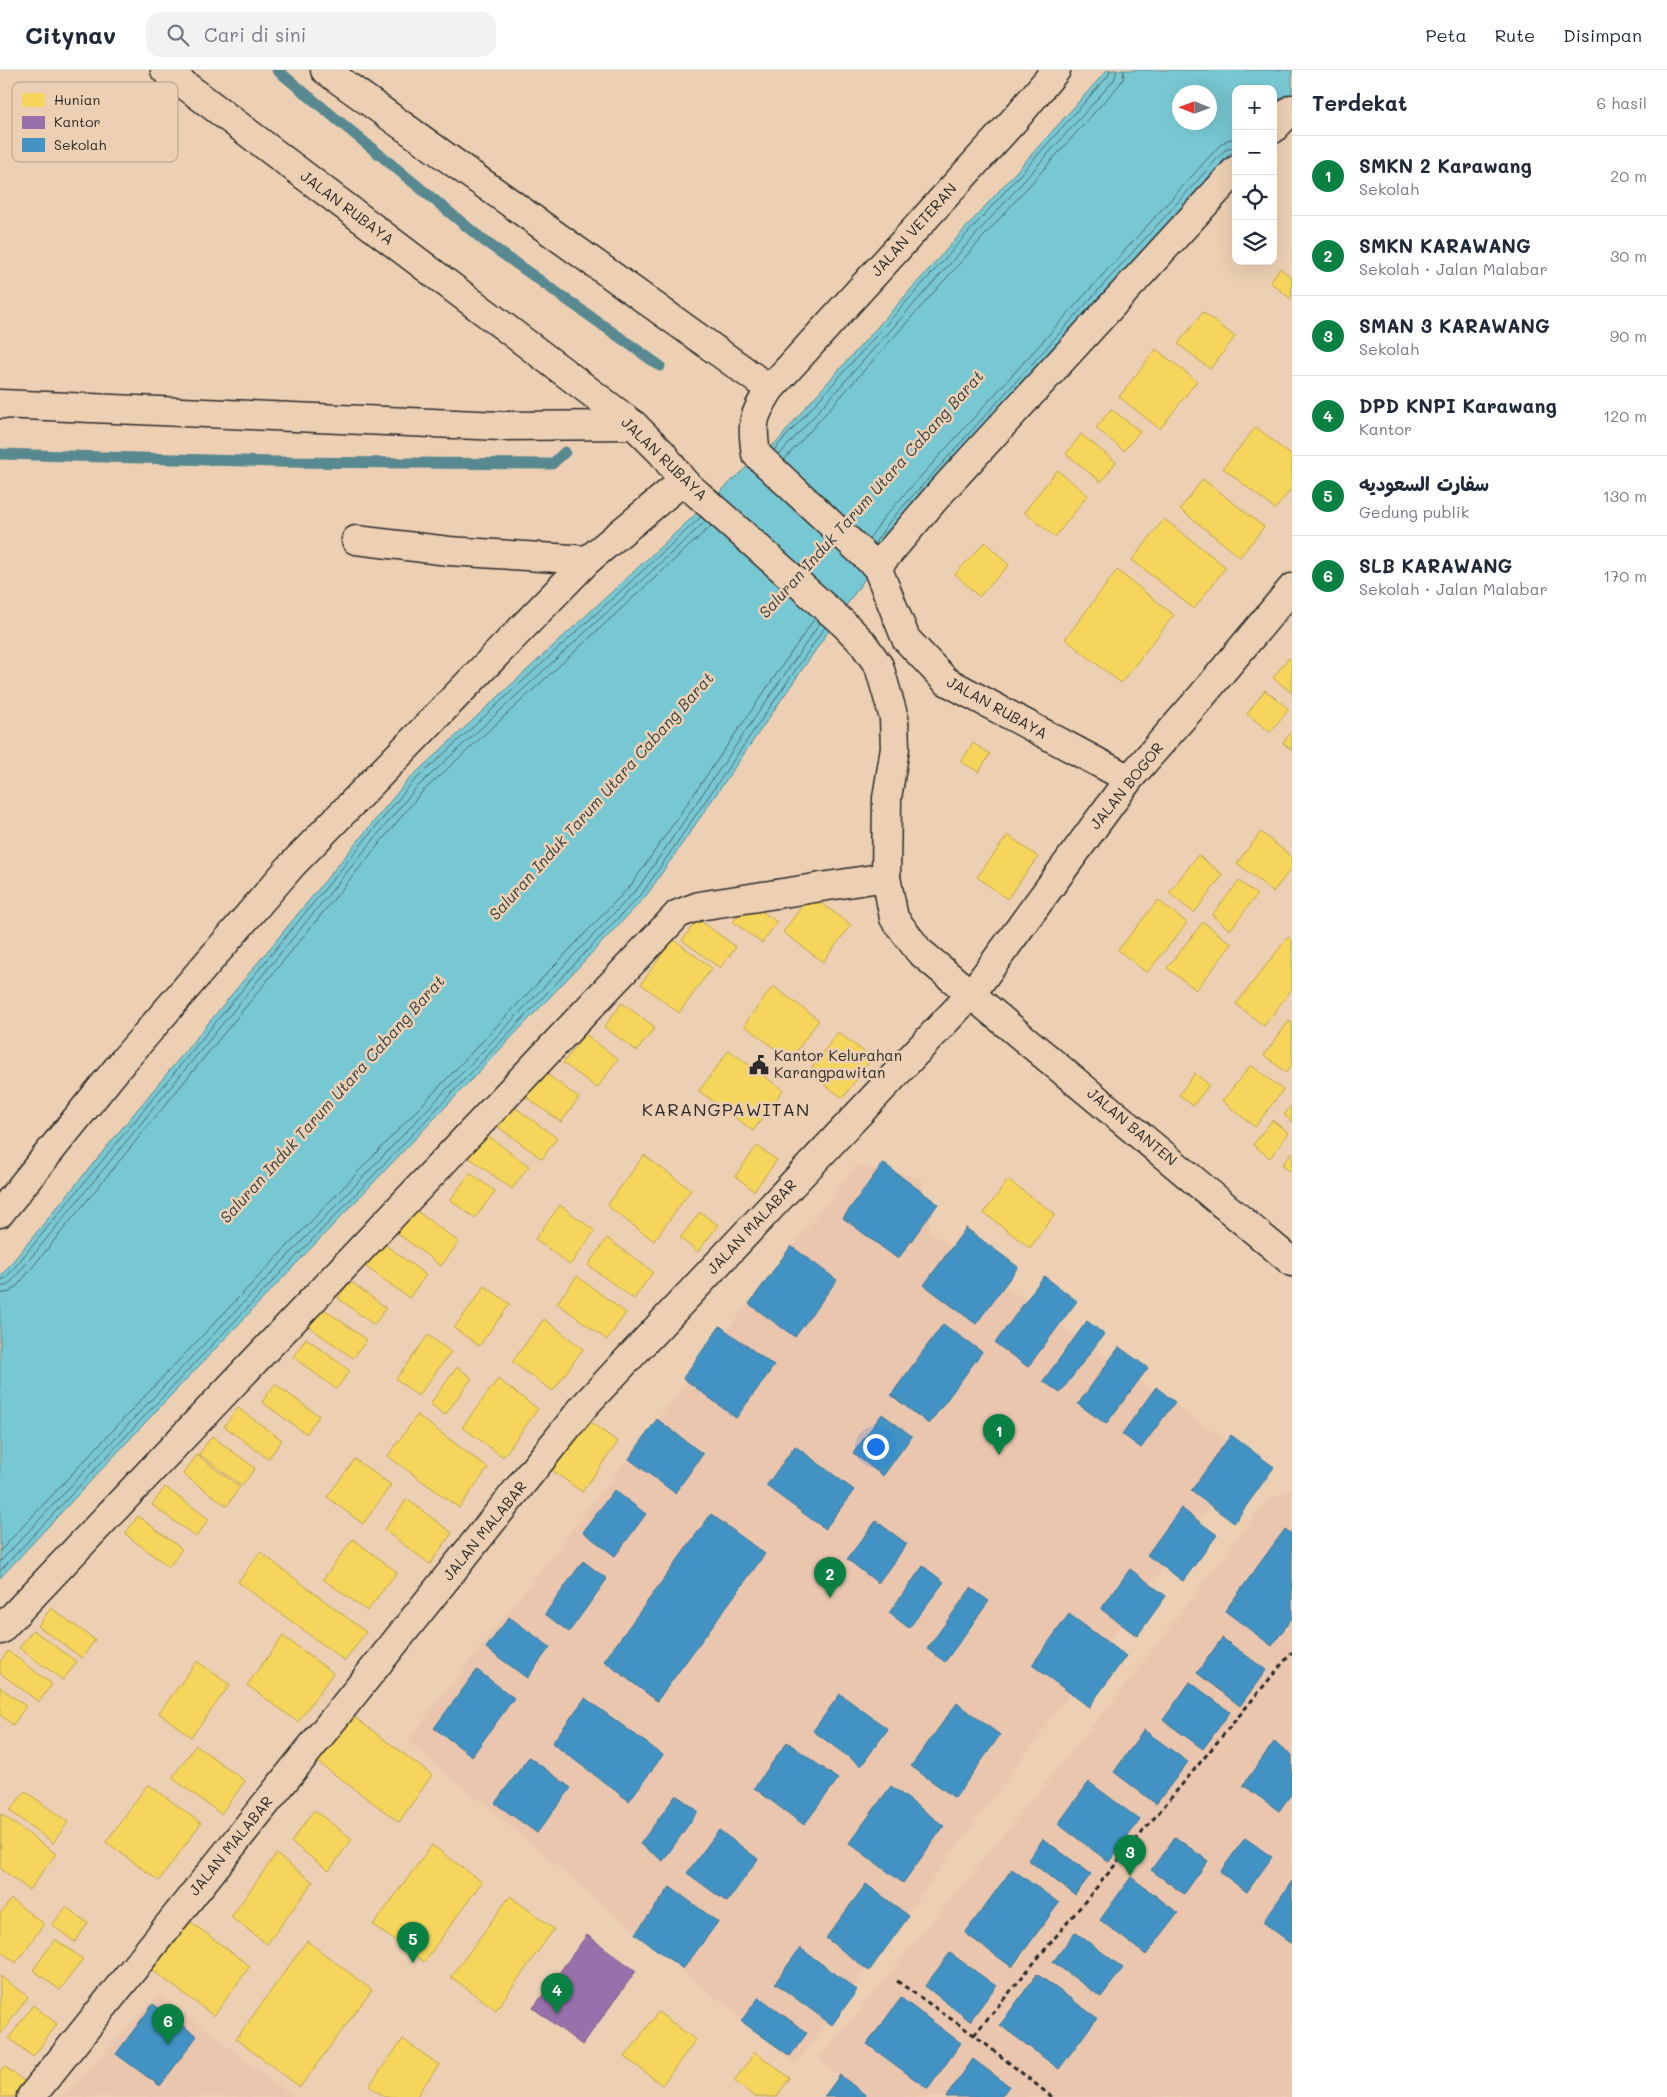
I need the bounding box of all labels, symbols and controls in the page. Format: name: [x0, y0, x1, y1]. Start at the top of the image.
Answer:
search box: [146, 12, 496, 57]
text: Citynav: [25, 19, 116, 50]
icon: search: [164, 21, 192, 49]
text: Cari di sini: [204, 22, 306, 47]
text: Peta: [1425, 23, 1467, 47]
text: Rute: [1495, 23, 1535, 47]
text: Disimpan: [1563, 23, 1642, 47]
legend: [12, 82, 178, 162]
north arrow: [1172, 85, 1217, 130]
map controls: [1232, 85, 1277, 265]
button: +: [1232, 85, 1277, 130]
text: Terdekat: [1312, 89, 1407, 116]
text: Hunian: [54, 90, 100, 109]
text: 6 hasil: [1597, 92, 1647, 113]
text: Kantor: [54, 112, 100, 131]
button: −: [1232, 130, 1277, 175]
text: Sekolah: [54, 135, 107, 154]
text: SMKN 2 Karawang: [1359, 153, 1532, 178]
street label: JALAN RUBAYA: [297, 165, 398, 249]
text: 1: [1324, 165, 1332, 186]
text: 20 m: [1610, 165, 1647, 186]
button: locate: [1232, 175, 1277, 220]
street label: JALAN VETERAN: [866, 178, 961, 280]
text: Sekolah: [1359, 178, 1419, 199]
button: layers: [1232, 220, 1277, 265]
text: SMKN KARAWANG: [1359, 233, 1531, 258]
text: 2: [1324, 245, 1332, 266]
text: 30 m: [1610, 245, 1647, 266]
text: Sekolah · Jalan Malabar: [1359, 258, 1548, 279]
text: SMAN 3 KARAWANG: [1359, 313, 1550, 338]
text: 3: [1323, 325, 1333, 346]
text: 90 m: [1610, 325, 1647, 346]
text: Sekolah: [1359, 338, 1419, 359]
water label: Saluran Induk Tarum Utara Cabang Barat: [754, 365, 988, 622]
text: DPD KNPI Karawang: [1359, 393, 1557, 418]
text: 4: [1323, 405, 1333, 426]
text: 120 m: [1603, 405, 1647, 426]
street label: JALAN RUBAYA: [617, 412, 712, 504]
text: Kantor: [1359, 418, 1412, 439]
text: سفارت السعوديه: [1359, 471, 1489, 496]
text: 5: [1323, 485, 1333, 506]
text: 130 m: [1603, 485, 1647, 506]
text: Gedung publik: [1359, 501, 1469, 522]
text: SLB KARAWANG: [1359, 553, 1512, 578]
text: 6: [1323, 565, 1333, 586]
text: 170 m: [1603, 565, 1647, 586]
text: Sekolah · Jalan Malabar: [1359, 578, 1548, 599]
water label: Saluran Induk Tarum Utara Cabang Barat: [484, 667, 718, 924]
street label: JALAN RUBAYA: [944, 671, 1051, 743]
street label: JALAN BOGOR: [1085, 738, 1168, 833]
water label: Saluran Induk Tarum Utara Cabang Barat: [215, 970, 449, 1227]
place label: Kantor Kelurahan Karangpawitan: [774, 1045, 902, 1082]
public building icon: Kantor Kelurahan Karangpawitan: [748, 1054, 770, 1076]
street label: JALAN BANTEN: [1083, 1083, 1182, 1170]
district label: KARANGPAWITAN: [642, 1097, 810, 1121]
street label: JALAN MALABAR: [702, 1175, 800, 1278]
pin: 1: [983, 1414, 1015, 1455]
your location: [863, 1434, 889, 1460]
street label: JALAN MALABAR: [438, 1476, 531, 1584]
pin: 2: [814, 1557, 846, 1598]
street label: JALAN MALABAR: [184, 1791, 277, 1899]
pin: 3: [1114, 1835, 1146, 1876]
pin: 5: [397, 1922, 429, 1963]
pin: 4: [541, 1973, 573, 2014]
pin: 6: [152, 2004, 184, 2045]

